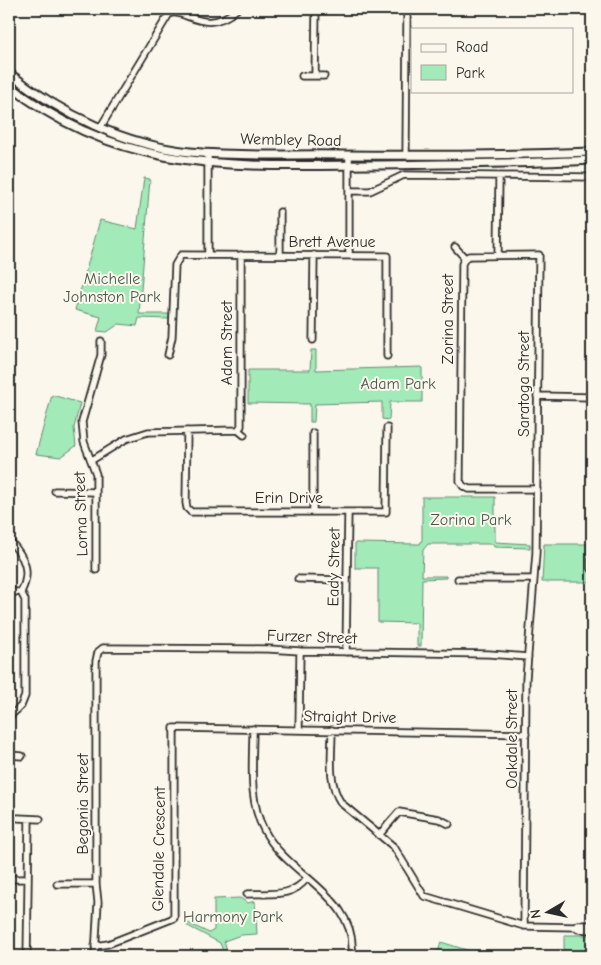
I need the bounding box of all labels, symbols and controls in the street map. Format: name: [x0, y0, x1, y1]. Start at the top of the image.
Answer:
legend: [411, 28, 574, 92]
text: Road: [456, 38, 488, 56]
text: Park: [456, 64, 485, 82]
street label: Wembley Road: [240, 130, 342, 150]
street label: Brett Avenue: [288, 233, 376, 251]
park label: Michelle Johnston Park: [63, 270, 161, 306]
street label: Zorina Street: [439, 273, 457, 364]
street label: Adam Street: [218, 300, 236, 385]
street label: Saratoga Street: [515, 331, 533, 437]
park label: Adam Park: [360, 375, 436, 393]
street label: Lorna Street: [71, 471, 91, 557]
street label: Erin Drive: [255, 489, 323, 507]
park label: Zorina Park: [431, 511, 512, 529]
street label: Eady Street: [324, 527, 344, 607]
street label: Furzer Street: [267, 626, 358, 648]
street label: Oakdale Street: [503, 689, 521, 789]
street label: Straight Drive: [303, 707, 397, 727]
street label: Begonia Street: [74, 753, 92, 855]
street label: Glendale Crescent: [149, 786, 169, 912]
north arrow: [524, 888, 574, 938]
park label: Harmony Park: [183, 908, 283, 926]
text: N: [527, 908, 545, 920]

